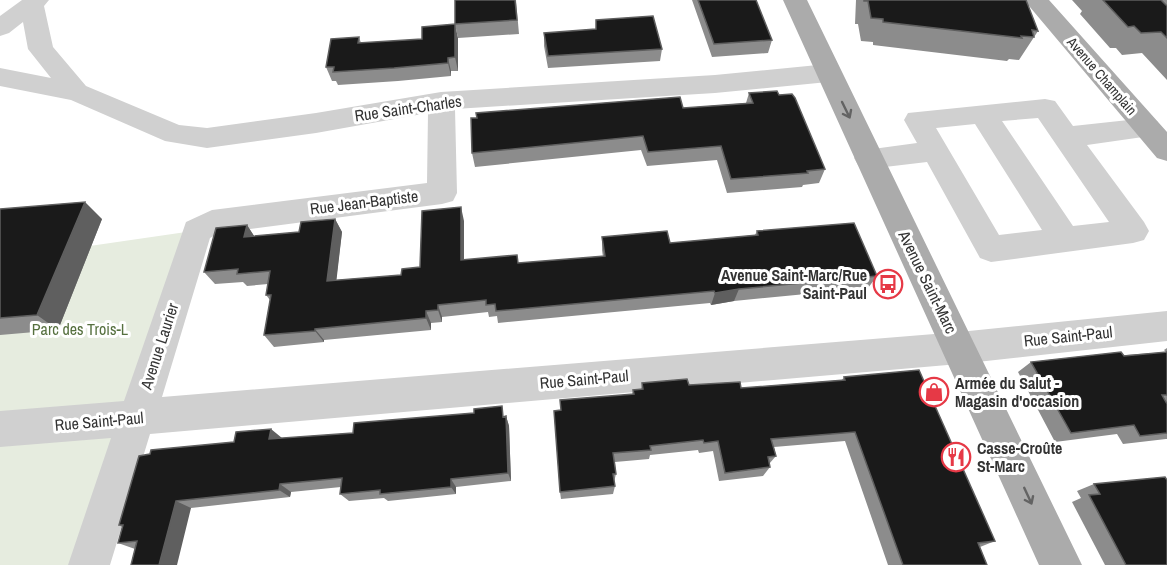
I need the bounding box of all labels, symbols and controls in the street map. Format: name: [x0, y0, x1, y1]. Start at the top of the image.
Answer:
street label: Avenue Champlain: [1063, 33, 1141, 119]
street label: Rue Saint-Charles: [353, 90, 463, 126]
one-way arrow: [840, 101, 852, 119]
street label: Rue Jean-Baptiste: [309, 184, 419, 220]
street label: Avenue Saint-Marc: [893, 226, 963, 338]
place label: Avenue Saint-Marc/Rue Saint-Paul: [721, 264, 867, 304]
bus stop icon: Avenue Saint-Marc/Rue Saint-Paul: [872, 268, 904, 300]
street label: Avenue Laurier: [134, 299, 183, 393]
park label: Parc des Trois-L: [32, 318, 129, 340]
street label: Rue Saint-Paul: [1023, 320, 1113, 352]
street label: Rue Saint-Paul: [539, 364, 629, 394]
place label: Armée du Salut - Magasin d'occasion: [955, 372, 1079, 412]
shop icon: Armée du Salut - Magasin d'occasion: [918, 376, 950, 408]
street label: Rue Saint-Paul: [54, 406, 144, 436]
place label: Casse-Croûte St-Marc: [977, 437, 1062, 477]
restaurant icon: Casse-Croûte St-Marc: [940, 441, 972, 473]
one-way arrow: [1023, 486, 1035, 504]

